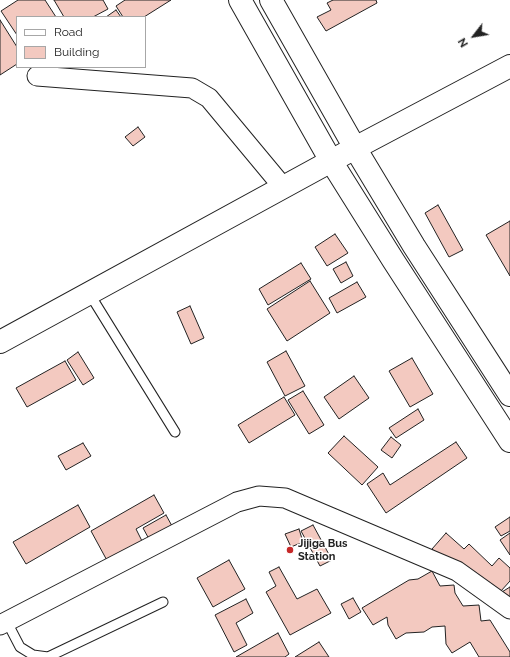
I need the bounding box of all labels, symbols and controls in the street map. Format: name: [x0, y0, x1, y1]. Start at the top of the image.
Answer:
legend: [16, 16, 146, 68]
north arrow: [454, 16, 494, 56]
text: Road: [54, 25, 83, 39]
text: N: [456, 35, 471, 49]
text: Building: [54, 45, 100, 59]
place label: Jijiga Bus Station: [298, 537, 347, 563]
marker: Jijiga Bus Station: [285, 545, 295, 555]

